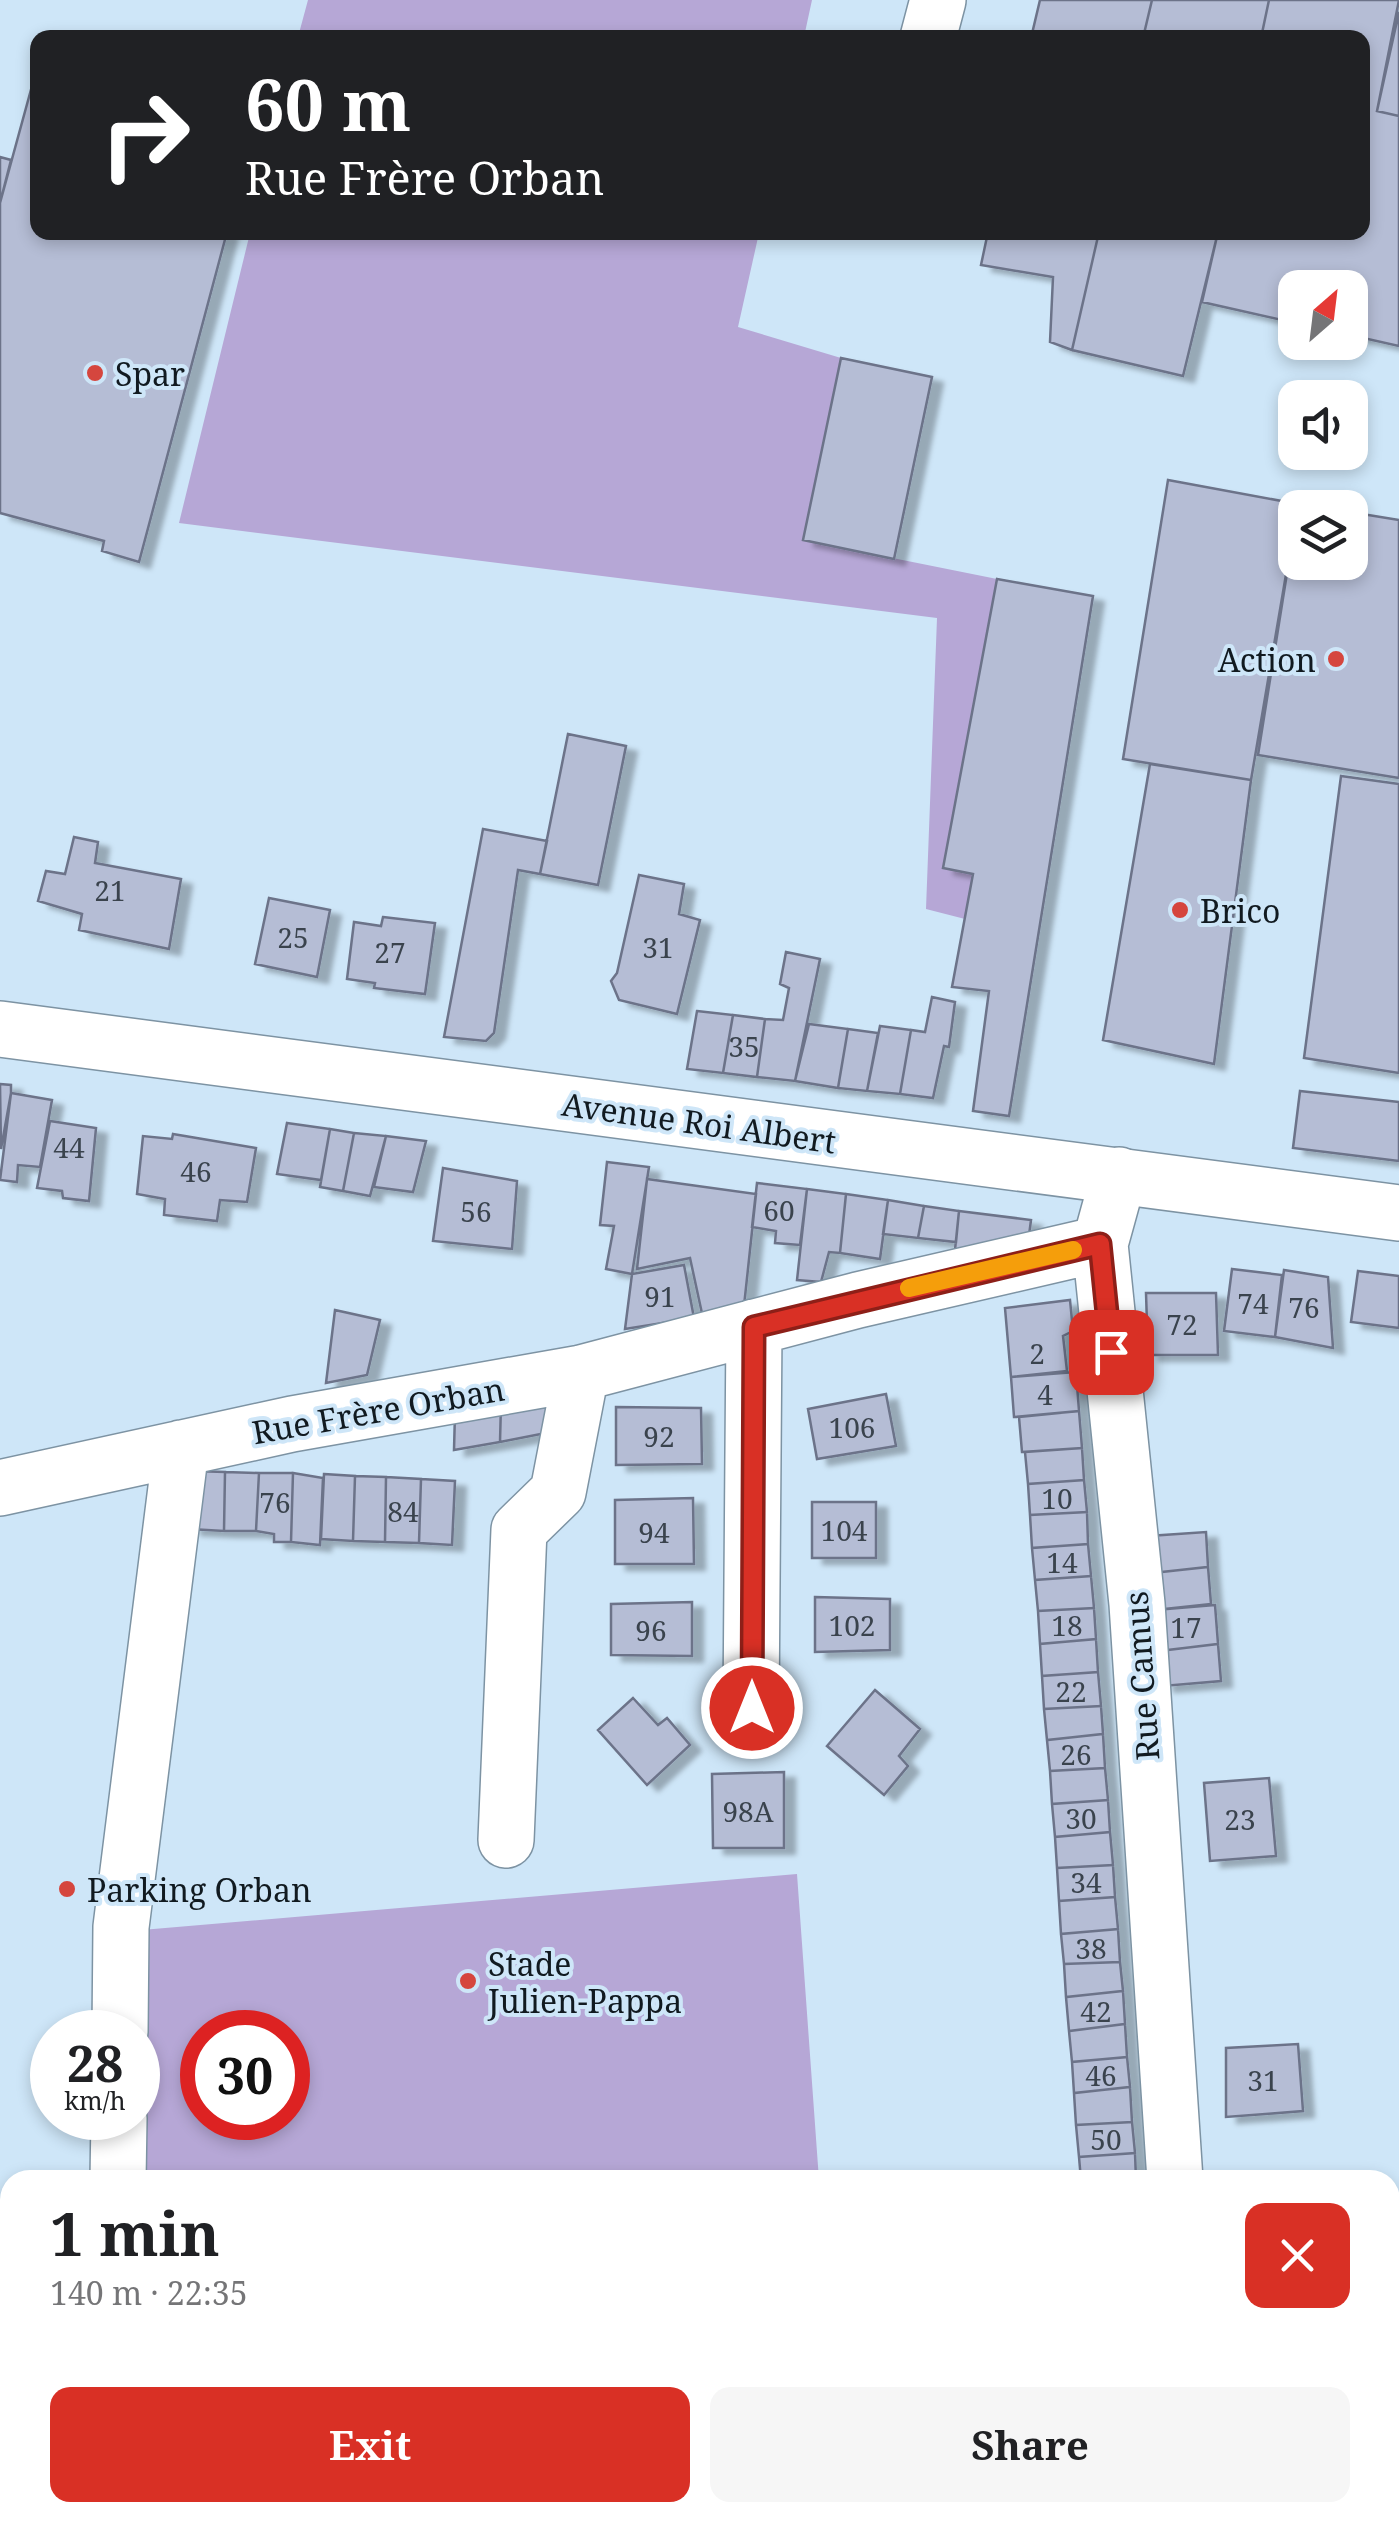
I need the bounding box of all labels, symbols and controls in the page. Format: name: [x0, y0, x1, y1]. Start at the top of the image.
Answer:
text: 60 m: [245, 56, 411, 152]
icon: right: [80, 70, 210, 200]
text: Rue Frère Orban: [245, 147, 604, 208]
north arrow: [1278, 270, 1368, 360]
map controls: [1278, 270, 1368, 580]
place label: Spar: [115, 352, 185, 395]
marker: Spar: [84, 362, 106, 384]
button: sound: [1278, 380, 1368, 470]
button: layers: [1278, 490, 1368, 580]
place label: Action: [1218, 638, 1316, 681]
marker: Action: [1325, 648, 1347, 670]
house number: 21: [94, 871, 126, 909]
place label: Brico: [1200, 889, 1280, 932]
marker: Brico: [1169, 899, 1191, 921]
house number: 25: [277, 918, 309, 956]
house number: 31: [642, 928, 674, 966]
house number: 27: [374, 933, 406, 971]
house number: 35: [728, 1027, 760, 1065]
street label: Avenue Roi Albert: [559, 1081, 839, 1163]
house number: 44: [53, 1128, 85, 1166]
house number: 46: [180, 1152, 212, 1190]
house number: 60: [763, 1191, 795, 1229]
house number: 56: [460, 1192, 492, 1230]
house number: 91: [644, 1277, 676, 1315]
house number: 74: [1237, 1284, 1269, 1322]
house number: 76: [1288, 1288, 1320, 1326]
house number: 72: [1166, 1305, 1198, 1343]
pin: [1069, 1310, 1154, 1395]
icon: arrive: [1084, 1325, 1139, 1380]
house number: 2: [1029, 1334, 1045, 1372]
street label: Rue Frère Orban: [248, 1367, 508, 1453]
house number: 4: [1037, 1375, 1053, 1413]
house number: 106: [829, 1408, 875, 1446]
house number: 92: [643, 1417, 675, 1455]
house number: 10: [1041, 1479, 1073, 1517]
house number: 76: [259, 1483, 291, 1521]
house number: 84: [387, 1492, 419, 1530]
house number: 104: [821, 1511, 868, 1549]
house number: 94: [638, 1513, 670, 1551]
house number: 14: [1046, 1543, 1078, 1581]
street label: Rue Camus: [1114, 1590, 1168, 1762]
house number: 102: [829, 1606, 875, 1644]
house number: 18: [1051, 1606, 1083, 1644]
house number: 17: [1170, 1608, 1202, 1646]
house number: 96: [635, 1611, 667, 1649]
position arrow: [700, 1656, 804, 1760]
house number: 22: [1055, 1672, 1087, 1710]
house number: 26: [1060, 1735, 1092, 1773]
house number: 98A: [722, 1792, 774, 1830]
house number: 30: [1065, 1799, 1097, 1837]
house number: 23: [1224, 1800, 1256, 1838]
house number: 34: [1070, 1863, 1102, 1901]
place label: Parking Orban: [87, 1868, 312, 1911]
marker: Parking Orban: [56, 1878, 78, 1900]
house number: 38: [1075, 1929, 1107, 1967]
place label: Stade Julien-Pappa: [487, 1942, 682, 2022]
marker: Stade Julien-Pappa: [457, 1970, 479, 1992]
house number: 42: [1080, 1992, 1112, 2030]
speed limit sign: 30: [180, 2010, 310, 2140]
text: 28: [67, 2029, 123, 2097]
house number: 46: [1085, 2056, 1117, 2094]
house number: 31: [1247, 2061, 1279, 2099]
text: km/h: [64, 2083, 126, 2117]
house number: 50: [1090, 2120, 1122, 2158]
text: 1 min: [50, 2192, 220, 2274]
button: close: [1245, 2203, 1350, 2308]
text: 140 m · 22:35: [50, 2271, 248, 2314]
button: Exit: [50, 2387, 690, 2502]
button: Share: [710, 2387, 1350, 2502]

